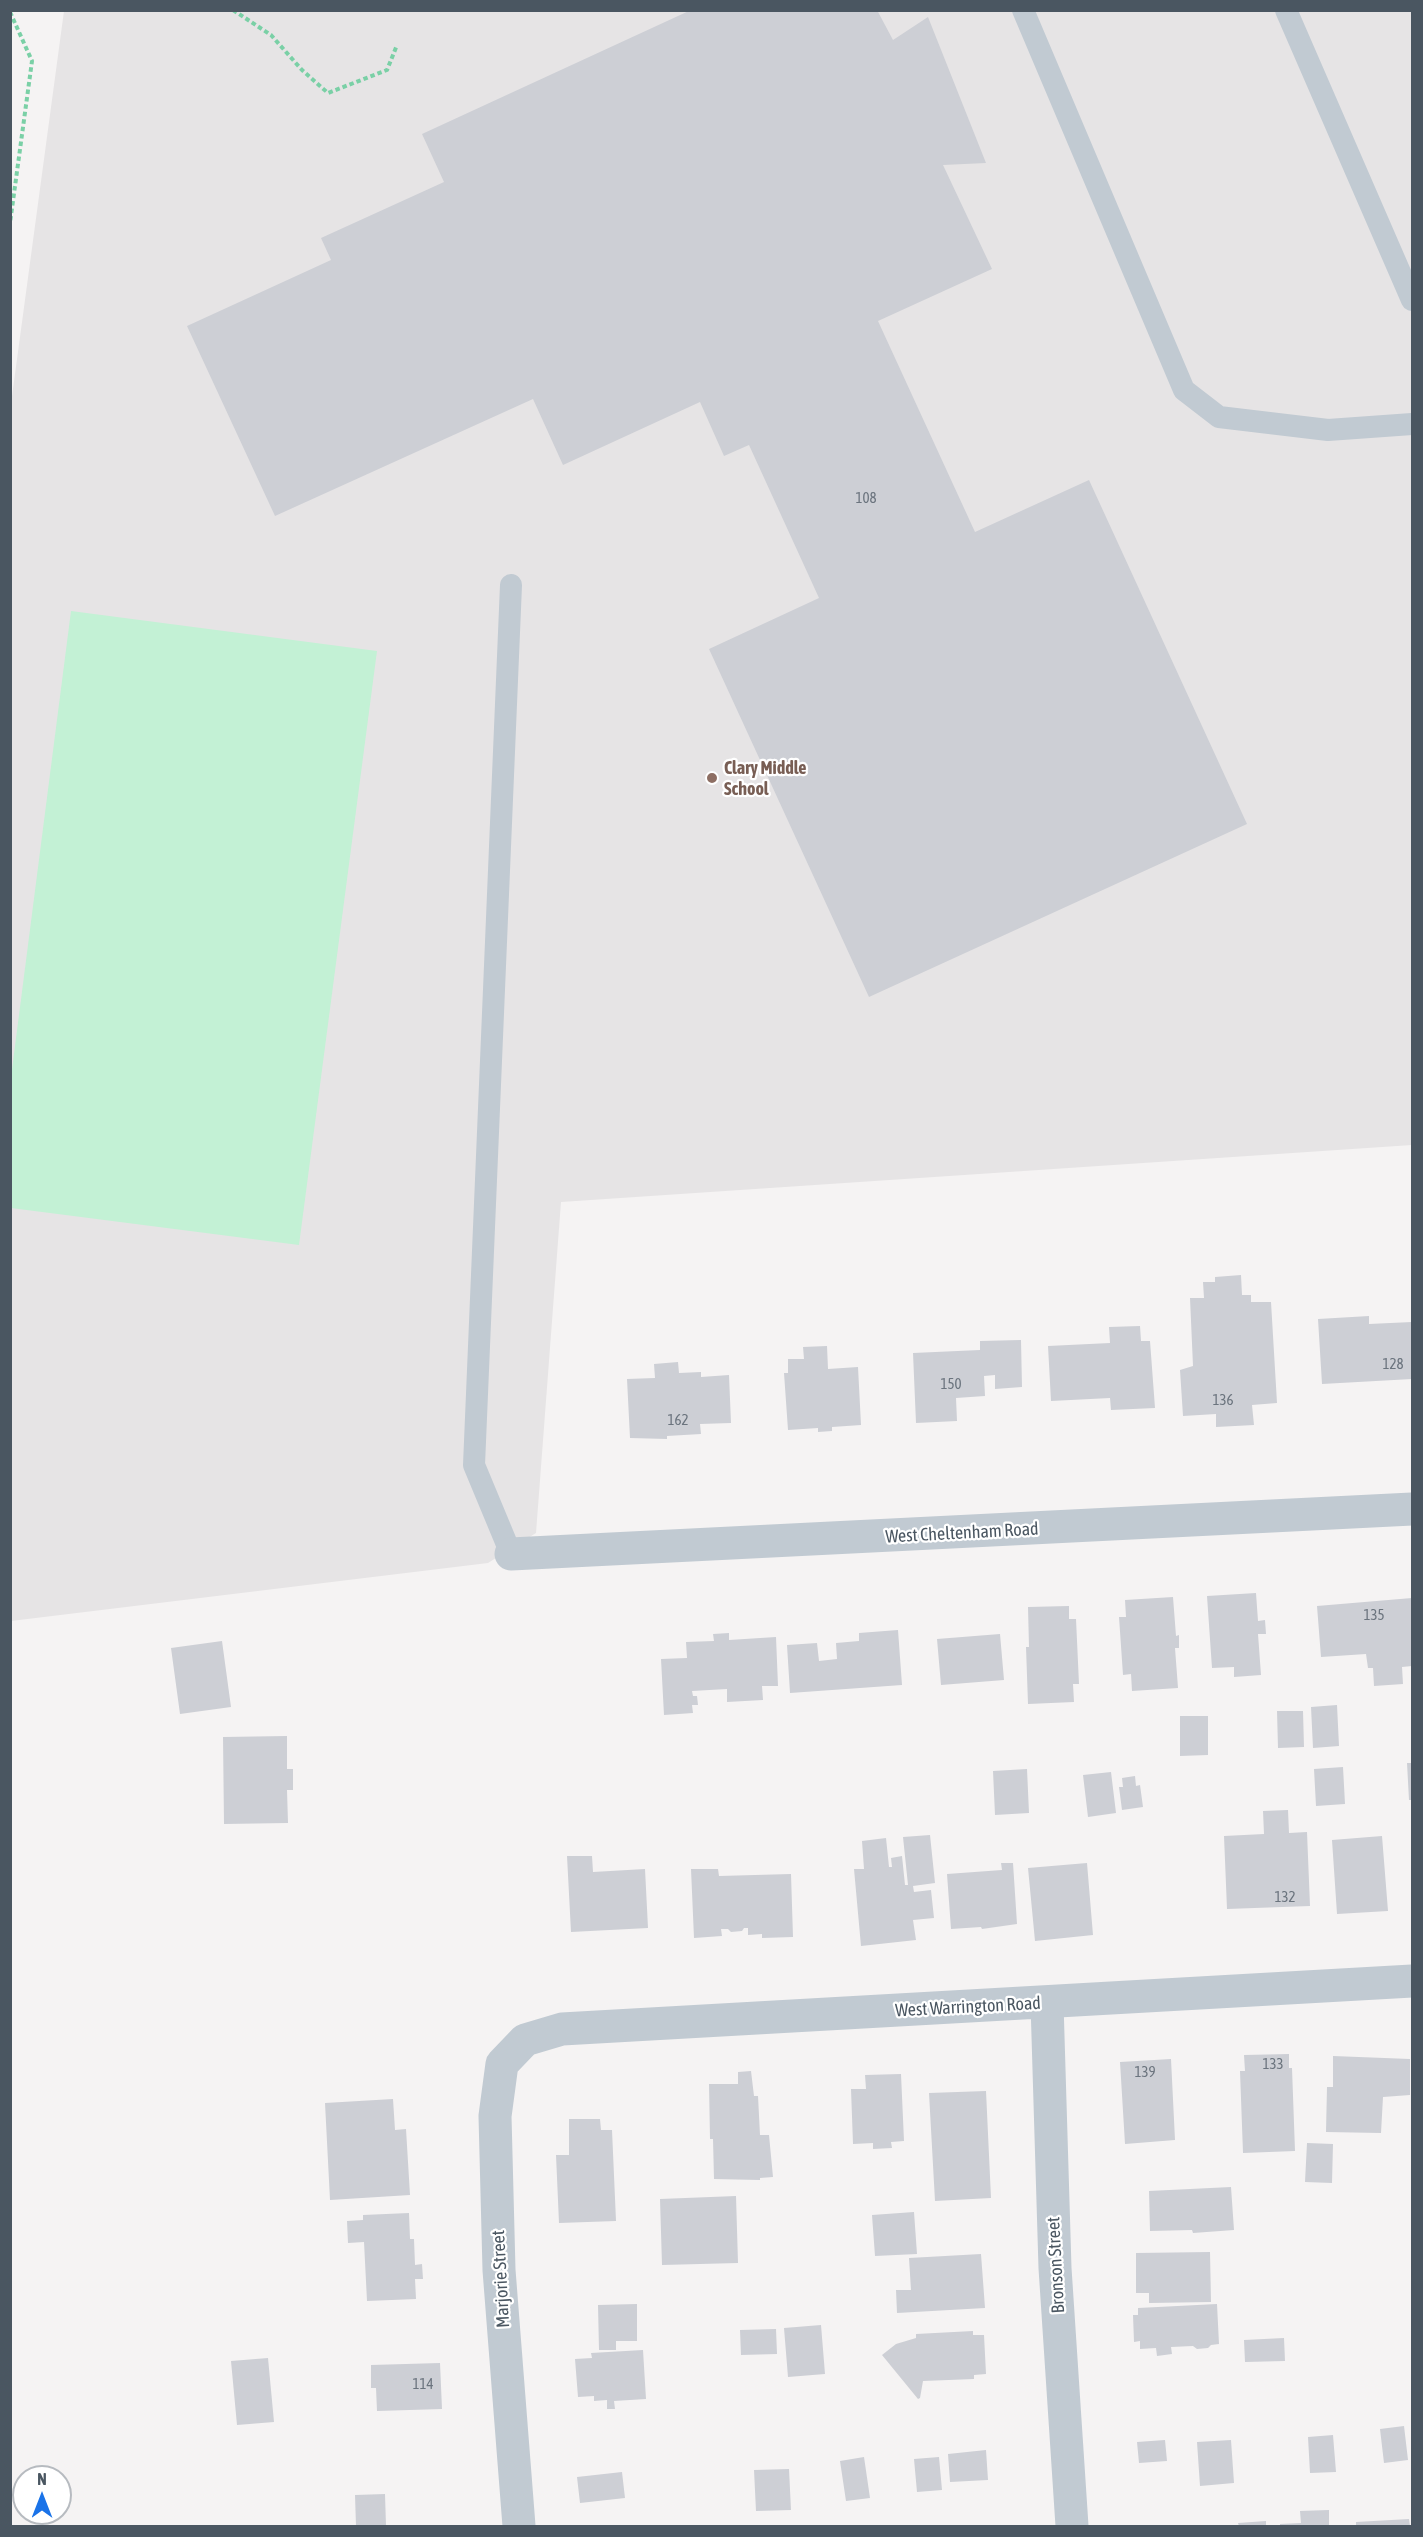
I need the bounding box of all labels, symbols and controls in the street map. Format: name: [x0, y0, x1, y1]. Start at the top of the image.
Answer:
house number: 108: [855, 489, 877, 507]
place label: Clary Middle School: [724, 757, 806, 800]
marker: Clary Middle School: [705, 771, 719, 785]
house number: 128: [1382, 1355, 1404, 1373]
house number: 150: [940, 1375, 962, 1393]
house number: 136: [1212, 1391, 1234, 1409]
house number: 162: [667, 1411, 689, 1429]
street label: West Cheltenham Road: [885, 1518, 1039, 1548]
house number: 135: [1363, 1606, 1385, 1624]
house number: 132: [1274, 1888, 1296, 1906]
street label: West Warrington Road: [895, 1992, 1041, 2022]
house number: 133: [1262, 2055, 1284, 2073]
house number: 139: [1134, 2063, 1156, 2081]
street label: Bronson Street: [1043, 2216, 1069, 2314]
street label: Marjorie Street: [488, 2230, 514, 2328]
house number: 114: [412, 2375, 434, 2393]
north arrow: [12, 2465, 72, 2525]
text: N: [37, 2470, 47, 2488]

